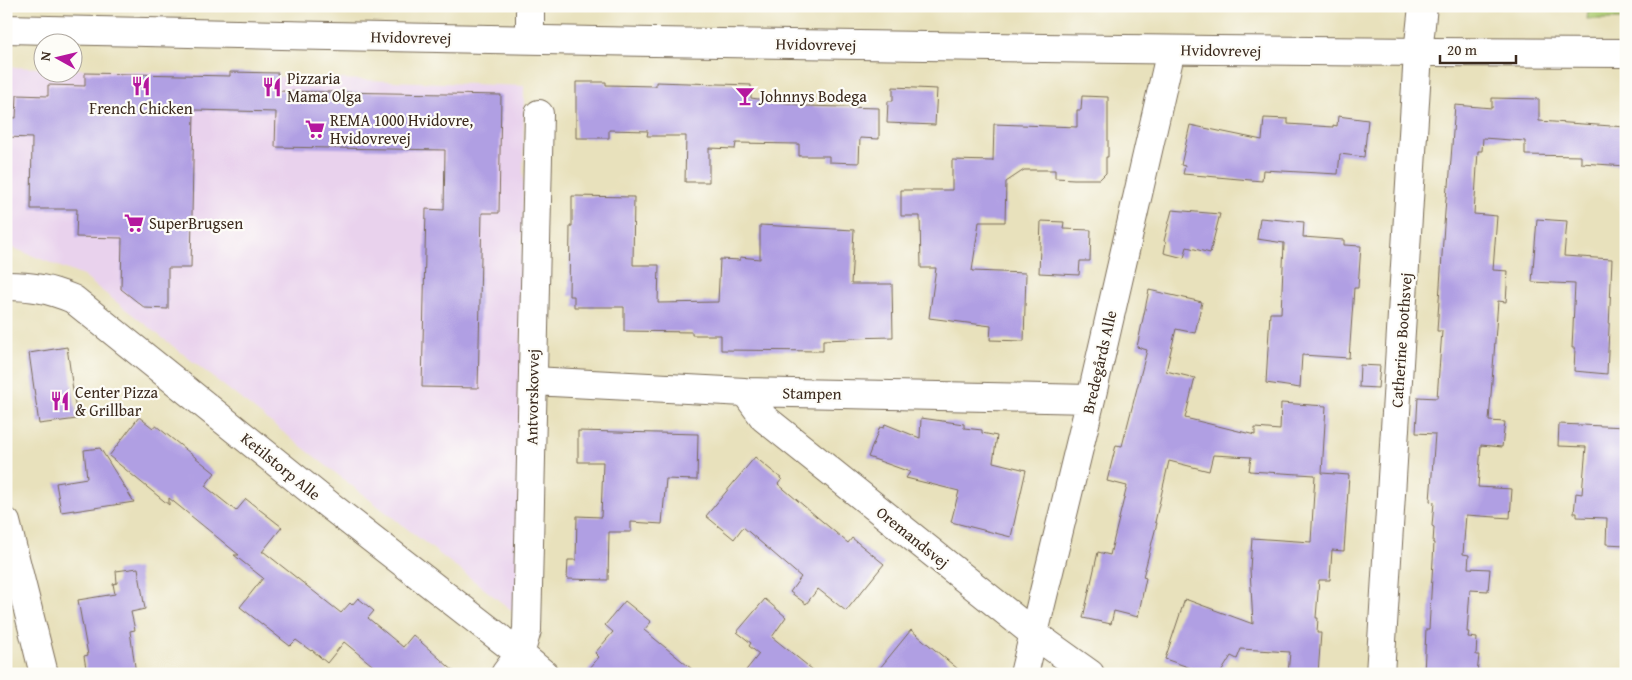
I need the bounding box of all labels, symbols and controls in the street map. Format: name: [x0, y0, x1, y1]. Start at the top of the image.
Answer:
street label: Hvidovrevej: [370, 24, 452, 50]
street label: Hvidovrevej: [775, 31, 857, 57]
north arrow: [32, 32, 82, 82]
scale bar: [1440, 32, 1516, 64]
street label: Hvidovrevej: [1180, 37, 1262, 63]
text: 20 m: [1447, 39, 1478, 60]
text: N: [35, 50, 56, 62]
place label: Pizzaria Mama Olga: [287, 66, 362, 108]
restaurant icon: French Chicken: [130, 75, 152, 97]
restaurant icon: Pizzaria Mama Olga: [261, 76, 283, 98]
place label: Johnnys Bodega: [758, 84, 867, 108]
bar icon: Johnnys Bodega: [734, 85, 756, 107]
place label: French Chicken: [89, 96, 193, 120]
place label: REMA 1000 Hvidovre, Hvidovrevej: [330, 108, 473, 150]
supermarket icon: REMA 1000 Hvidovre, Hvidovrevej: [304, 118, 326, 140]
place label: SuperBrugsen: [149, 211, 243, 235]
supermarket icon: SuperBrugsen: [123, 212, 145, 234]
street label: Catherine Boothsvej: [1384, 272, 1418, 408]
street label: Bredegårds Alle: [1075, 308, 1123, 416]
street label: Antvorskovvej: [519, 349, 545, 445]
place label: Center Pizza & Grillbar: [75, 380, 159, 422]
street label: Stampen: [782, 380, 842, 406]
restaurant icon: Center Pizza & Grillbar: [49, 390, 71, 412]
street label: Ketilstorp Alle: [236, 426, 326, 506]
street label: Oremandsvej: [871, 500, 955, 574]

